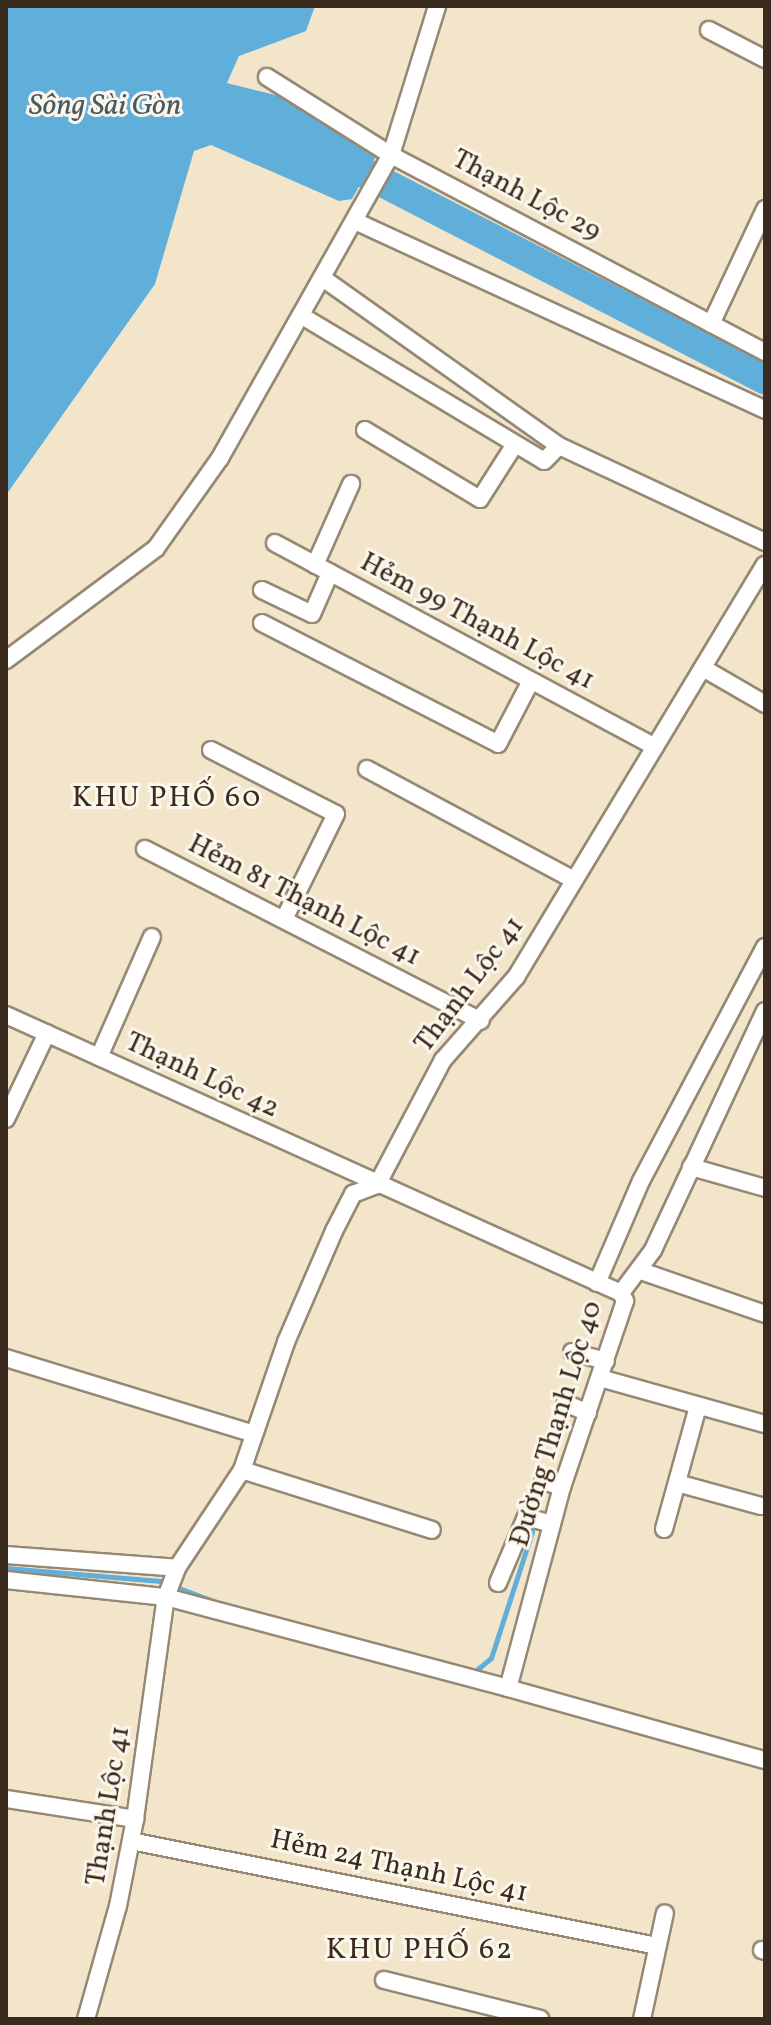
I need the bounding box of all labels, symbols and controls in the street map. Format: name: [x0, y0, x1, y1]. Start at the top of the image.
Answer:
water label: Sông Sài Gòn: [29, 88, 181, 124]
street label: Thạnh Lộc 29: [446, 143, 606, 249]
street label: Hẻm 99 Thạnh Lộc 41: [354, 546, 600, 698]
district label: KHU PHỐ 60: [72, 780, 262, 816]
street label: Hẻm 81 Thạnh Lộc 41: [182, 828, 426, 974]
street label: Thạnh Lộc 41: [408, 910, 532, 1060]
street label: Thạnh Lộc 42: [120, 1026, 284, 1126]
street label: Đường Thạnh Lộc 40: [503, 1297, 611, 1551]
street label: Thạnh Lộc 41: [80, 1724, 138, 1888]
street label: Hẻm 24 Thạnh Lộc 41: [267, 1823, 531, 1911]
district label: KHU PHỐ 62: [326, 1932, 514, 1968]

